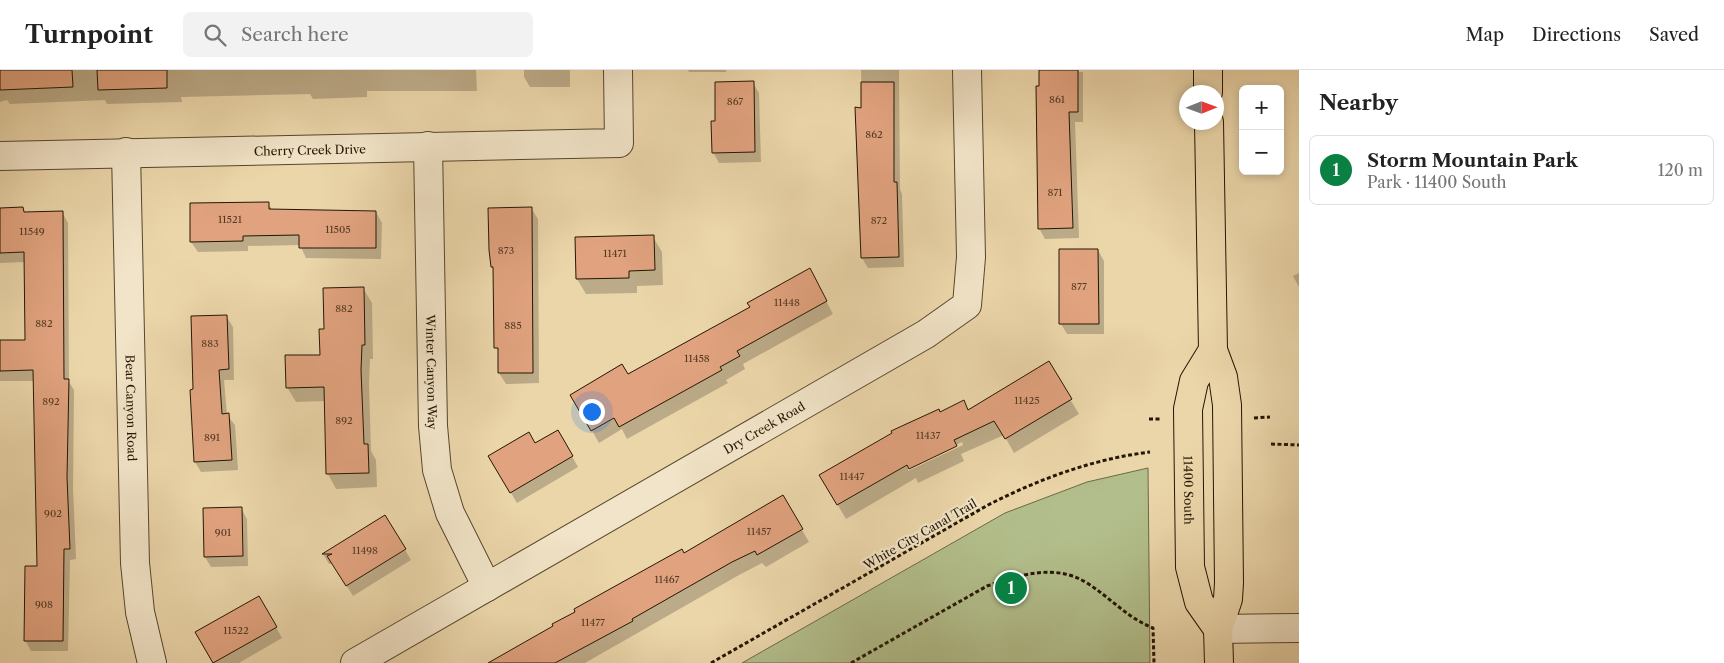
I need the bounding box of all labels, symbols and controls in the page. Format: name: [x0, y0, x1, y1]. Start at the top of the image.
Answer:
search box: [183, 12, 533, 57]
text: Turnpoint: [25, 20, 153, 49]
icon: search: [201, 21, 229, 49]
text: Search here: [241, 23, 349, 46]
text: Map: [1465, 24, 1504, 46]
text: Directions: [1532, 24, 1621, 46]
text: Saved: [1649, 24, 1699, 46]
north arrow: [1179, 85, 1224, 130]
map controls: [1239, 85, 1284, 175]
button: +: [1239, 85, 1284, 130]
text: Nearby: [1319, 90, 1398, 115]
house number: 861: [1049, 93, 1066, 106]
house number: 867: [727, 95, 743, 108]
house number: 862: [865, 128, 883, 141]
button: −: [1239, 130, 1284, 175]
street label: Cherry Creek Drive: [254, 141, 366, 158]
text: Storm Mountain Park: [1367, 149, 1578, 172]
text: 1: [1332, 160, 1340, 180]
text: 120 m: [1658, 160, 1703, 180]
text: Park · 11400 South: [1367, 172, 1507, 192]
house number: 871: [1047, 186, 1063, 199]
house number: 11521: [218, 213, 243, 226]
house number: 872: [871, 214, 888, 227]
house number: 11505: [325, 223, 351, 236]
house number: 11549: [19, 225, 45, 238]
house number: 873: [498, 244, 514, 257]
house number: 11471: [603, 247, 627, 260]
house number: 877: [1071, 280, 1087, 293]
house number: 11448: [774, 296, 800, 309]
house number: 882: [335, 302, 353, 315]
street label: Winter Canyon Way: [423, 313, 441, 430]
house number: 882: [35, 317, 53, 330]
house number: 885: [504, 319, 522, 332]
house number: 883: [201, 337, 219, 350]
house number: 11458: [684, 352, 710, 365]
street label: Bear Canyon Road: [123, 355, 140, 462]
house number: 11425: [1014, 394, 1040, 407]
house number: 892: [42, 395, 60, 408]
street label: Dry Creek Road: [721, 398, 808, 457]
your location: [579, 399, 605, 425]
house number: 892: [335, 414, 353, 427]
house number: 11437: [916, 429, 940, 442]
house number: 891: [204, 431, 221, 444]
street label: 11400 South: [1181, 455, 1197, 525]
house number: 11447: [840, 470, 865, 483]
street label: White City Canal Trail: [860, 495, 980, 573]
house number: 902: [44, 507, 62, 520]
house number: 11457: [747, 525, 771, 538]
house number: 901: [215, 526, 232, 539]
house number: 11498: [352, 544, 378, 557]
pin: 1: [995, 569, 1027, 607]
house number: 11467: [655, 573, 679, 586]
house number: 908: [35, 598, 53, 611]
house number: 11477: [581, 616, 605, 629]
house number: 11522: [223, 624, 249, 637]

